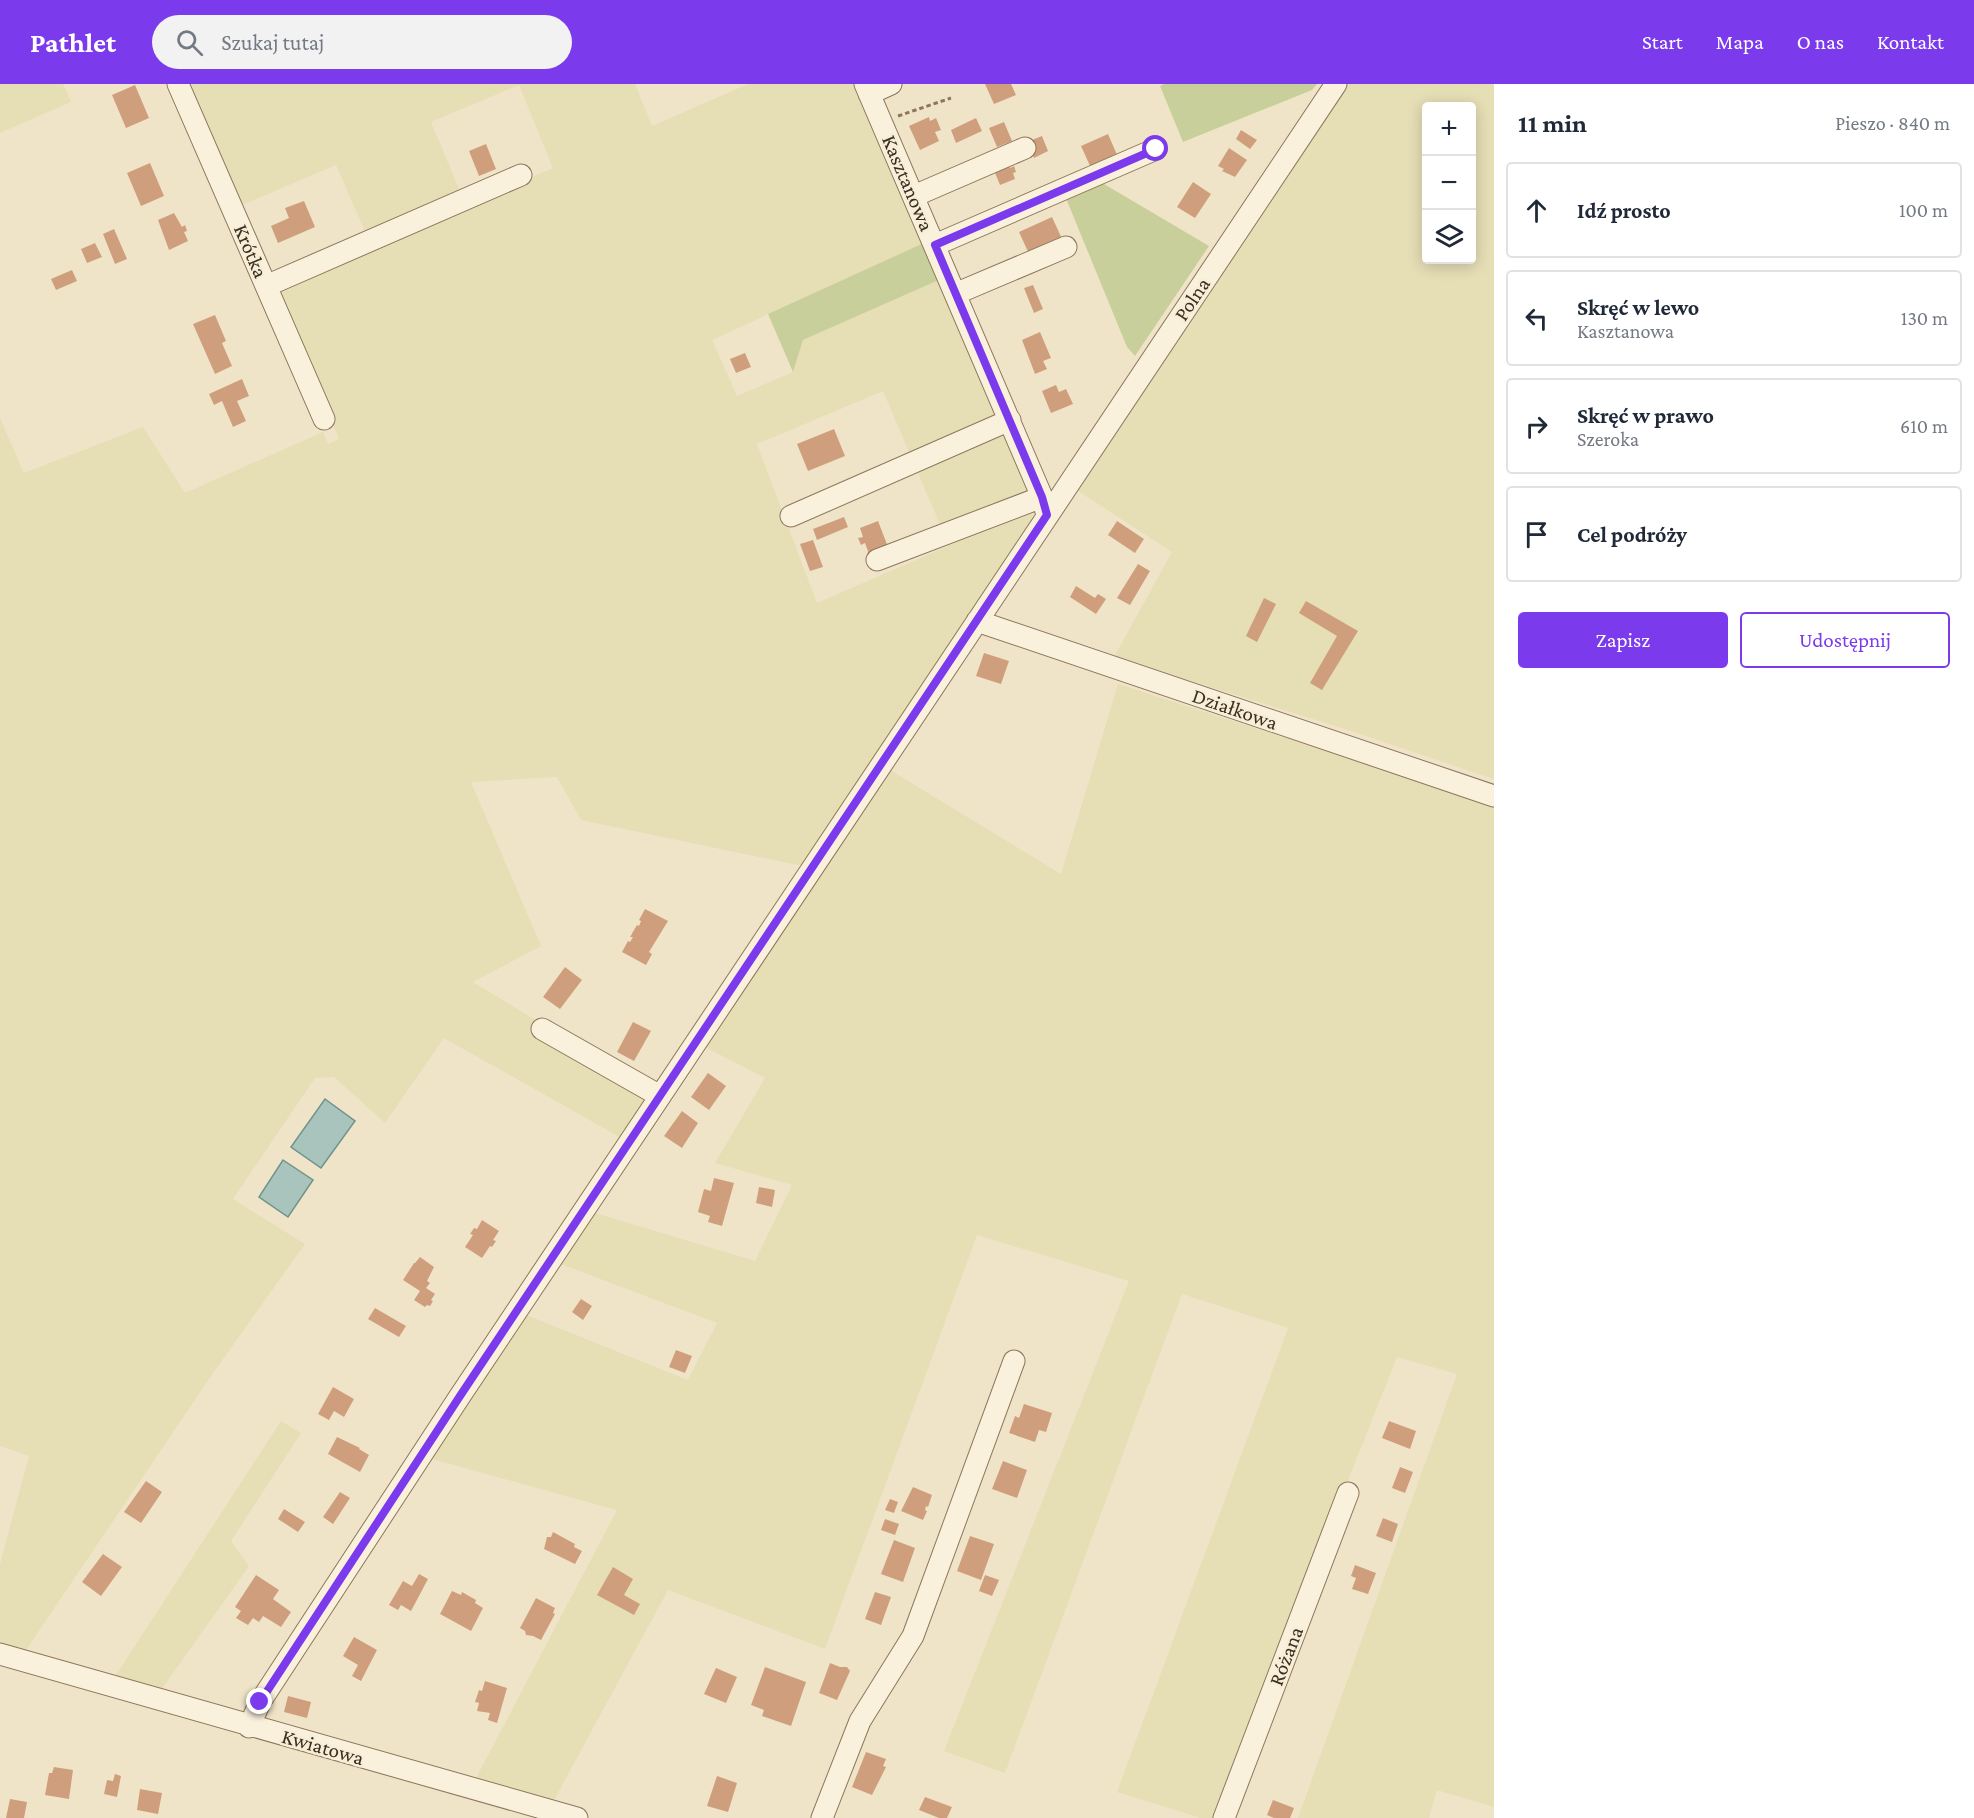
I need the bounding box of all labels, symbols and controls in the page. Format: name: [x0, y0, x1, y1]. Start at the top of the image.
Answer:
search box: [152, 15, 572, 69]
icon: search: [173, 26, 206, 59]
text: Pathlet: [30, 27, 116, 58]
text: Szukaj tutaj: [221, 30, 324, 55]
text: Start: [1642, 30, 1683, 54]
text: Mapa: [1716, 30, 1764, 54]
text: O nas: [1797, 30, 1844, 54]
text: Kontakt: [1877, 30, 1944, 54]
map controls: [1422, 102, 1476, 264]
button: +: [1422, 102, 1476, 156]
text: 11 min: [1518, 109, 1587, 138]
text: Pieszo · 840 m: [1835, 112, 1950, 134]
street label: Kasztanowa: [877, 131, 939, 235]
route start: [1142, 135, 1168, 161]
button: −: [1422, 156, 1476, 210]
icon: ahead: [1520, 194, 1553, 227]
text: Idź prosto: [1577, 198, 1671, 223]
text: 100 m: [1899, 199, 1948, 221]
button: layers: [1422, 210, 1476, 264]
street label: Krótka: [229, 220, 273, 282]
street label: Polna: [1169, 273, 1215, 325]
text: Skręć w lewo: [1577, 295, 1699, 320]
icon: left: [1520, 302, 1553, 335]
text: 130 m: [1901, 307, 1948, 329]
text: Kasztanowa: [1577, 320, 1674, 342]
text: Skręć w prawo: [1577, 403, 1714, 428]
icon: right: [1520, 410, 1553, 443]
text: 610 m: [1900, 415, 1948, 437]
text: Szeroka: [1577, 428, 1639, 450]
icon: arrive: [1520, 518, 1553, 551]
text: Cel podróży: [1577, 522, 1687, 547]
button: Zapisz: [1518, 612, 1728, 668]
button: Udostępnij: [1740, 612, 1950, 668]
street label: Działkowa: [1189, 683, 1281, 735]
street label: Różana: [1264, 1623, 1308, 1689]
route end: [246, 1688, 272, 1714]
street label: Kwiatowa: [279, 1724, 367, 1770]

